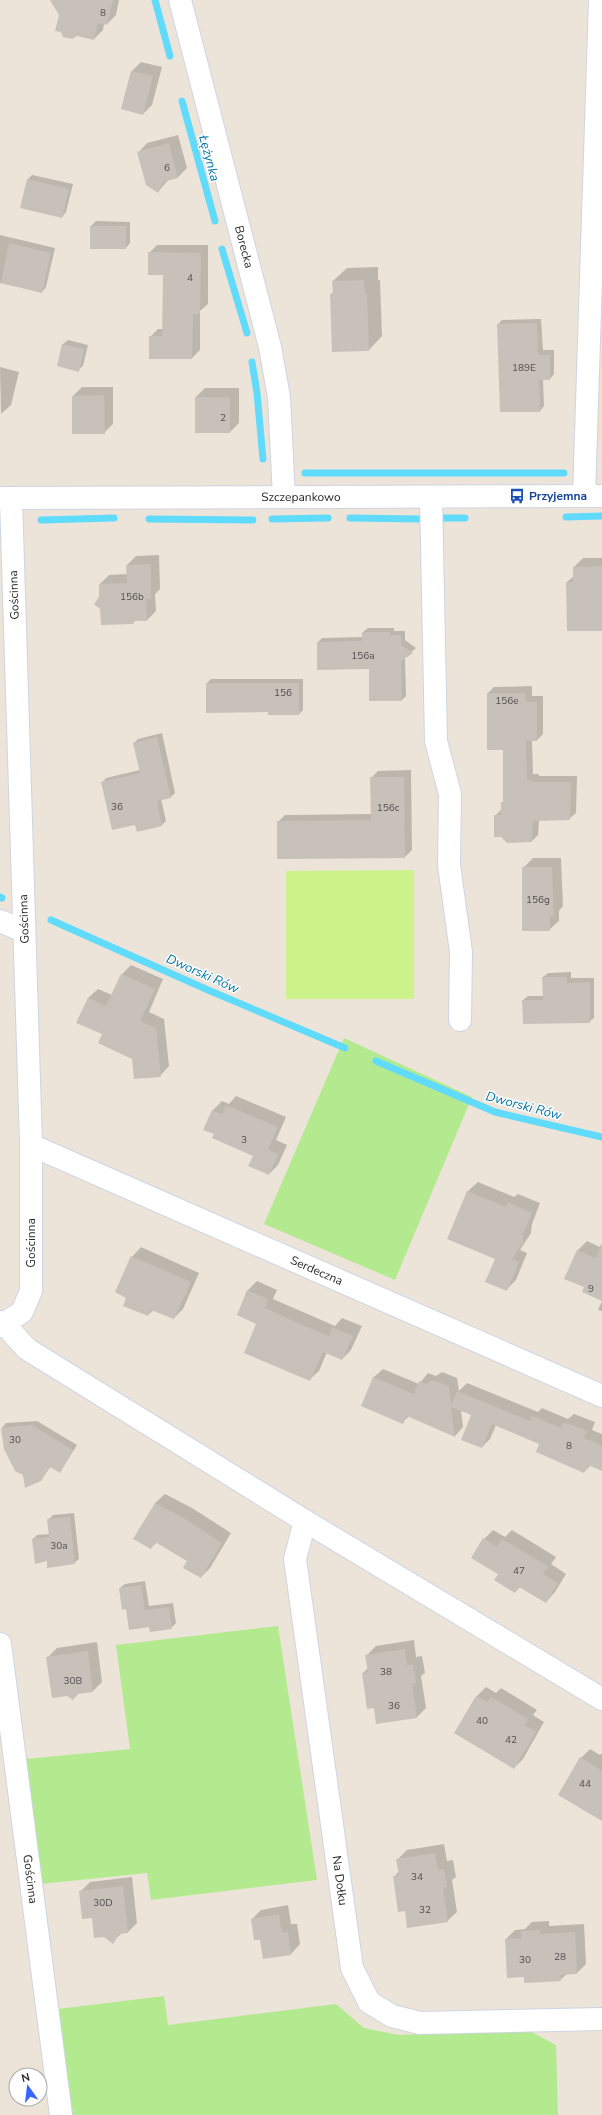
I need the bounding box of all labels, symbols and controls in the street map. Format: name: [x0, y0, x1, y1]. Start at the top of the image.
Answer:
house number: 8: [100, 6, 106, 20]
water label: Łężynka: [194, 132, 224, 183]
house number: 6: [164, 161, 170, 175]
street label: Borecka: [231, 224, 257, 270]
house number: 4: [187, 271, 193, 285]
house number: 189E: [512, 361, 536, 375]
house number: 2: [220, 411, 226, 425]
bus stop icon: Przyjemna: [508, 487, 526, 505]
place label: Przyjemna: [529, 488, 587, 504]
street label: Szczepankowo: [261, 489, 341, 505]
street label: Gościnna: [5, 570, 23, 620]
house number: 156b: [120, 590, 144, 604]
house number: 156a: [351, 649, 375, 663]
house number: 156: [274, 686, 292, 700]
house number: 156e: [495, 694, 519, 708]
house number: 36: [111, 800, 123, 814]
house number: 156c: [377, 801, 400, 815]
house number: 156g: [526, 893, 550, 907]
street label: Gościnna: [15, 894, 33, 944]
water label: Dworski Rów: [163, 950, 243, 998]
water label: Dworski Rów: [484, 1087, 565, 1125]
house number: 3: [241, 1133, 247, 1147]
street label: Gościnna: [23, 1218, 39, 1268]
street label: Serdeczna: [288, 1252, 345, 1289]
house number: 9: [588, 1282, 594, 1296]
house number: 30: [9, 1433, 21, 1447]
house number: 8: [566, 1439, 572, 1453]
house number: 30a: [50, 1539, 68, 1553]
house number: 47: [513, 1564, 525, 1578]
house number: 38: [380, 1665, 392, 1679]
house number: 30B: [64, 1674, 83, 1688]
house number: 36: [388, 1699, 400, 1713]
house number: 40: [476, 1714, 488, 1728]
house number: 42: [505, 1733, 517, 1747]
house number: 44: [579, 1777, 591, 1791]
street label: Gościnna: [19, 1853, 42, 1905]
street label: Na Dołku: [328, 1855, 351, 1907]
house number: 34: [411, 1870, 423, 1884]
house number: 30D: [93, 1896, 113, 1910]
house number: 32: [419, 1903, 431, 1917]
house number: 28: [554, 1950, 566, 1964]
house number: 30: [519, 1953, 531, 1967]
north arrow: [8, 2067, 48, 2107]
text: N: [20, 2070, 32, 2086]

